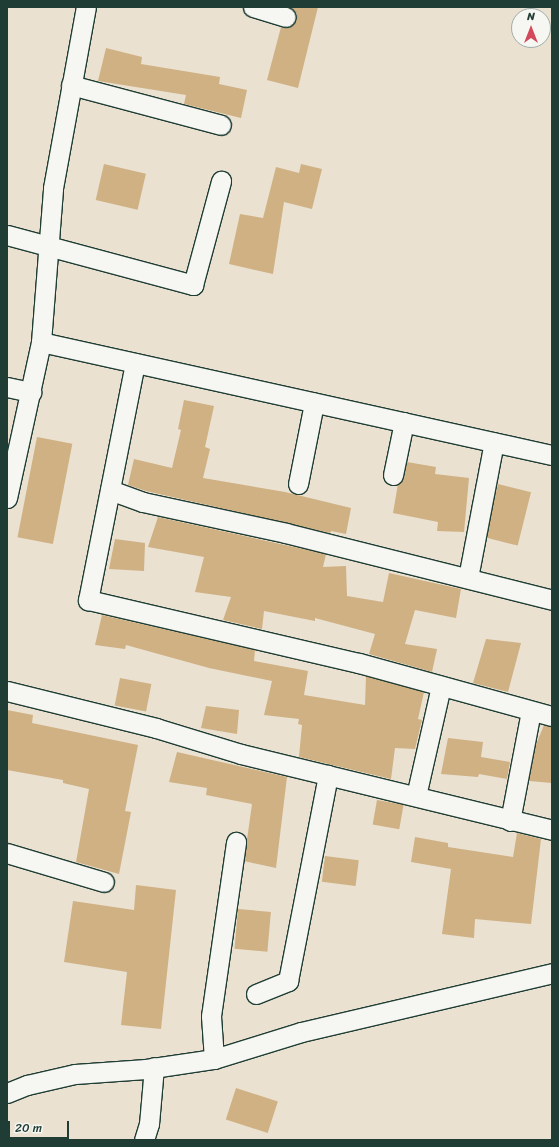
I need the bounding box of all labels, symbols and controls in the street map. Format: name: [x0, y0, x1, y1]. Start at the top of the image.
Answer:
text: N: [527, 7, 535, 26]
north arrow: [511, 8, 551, 48]
scale bar: [10, 1113, 71, 1139]
text: 20 m: [15, 1117, 42, 1139]

